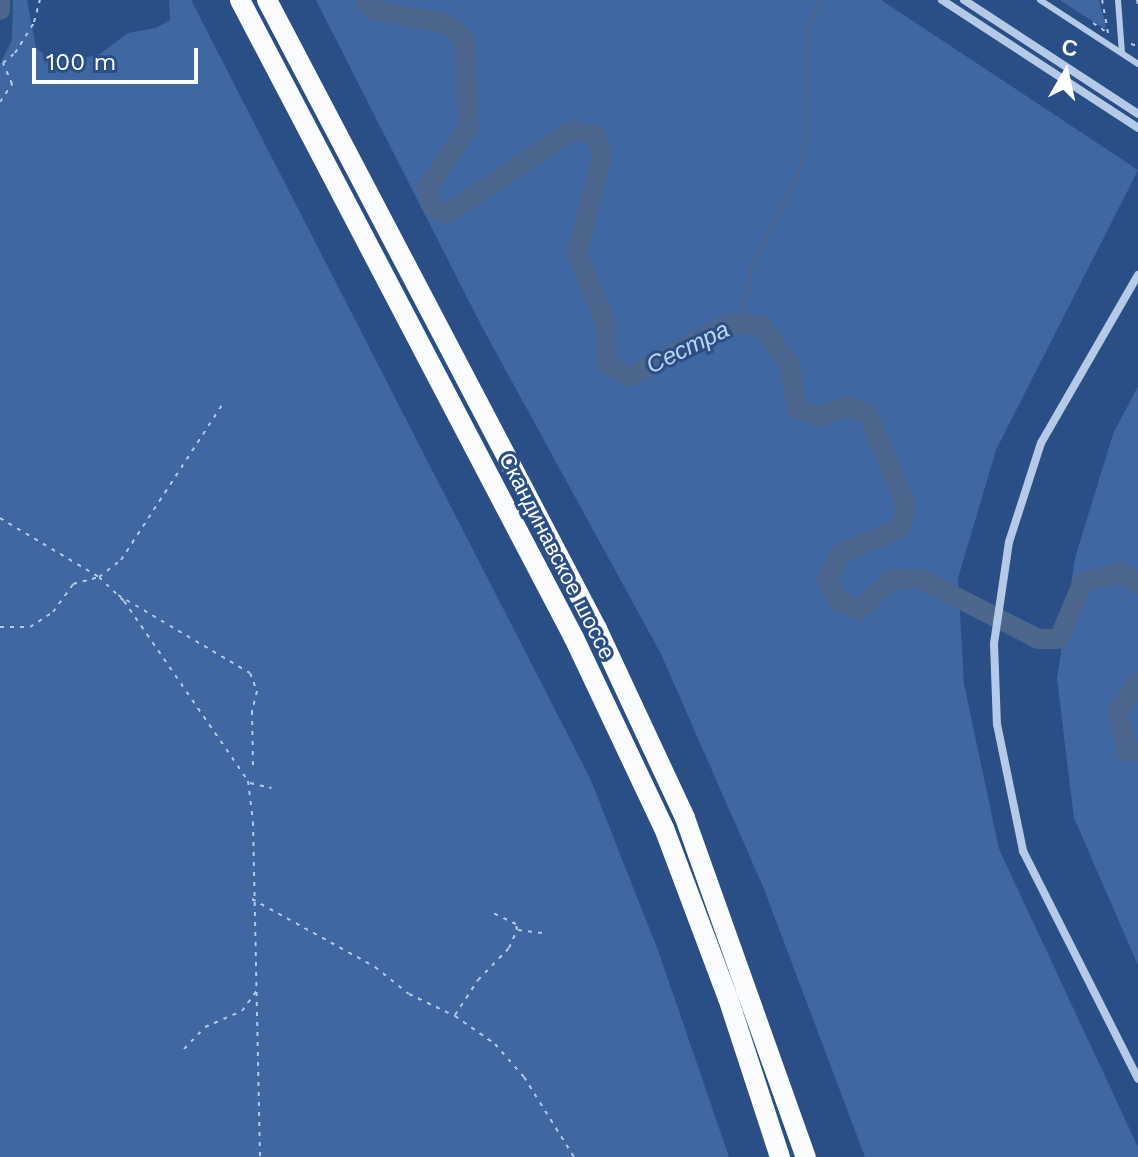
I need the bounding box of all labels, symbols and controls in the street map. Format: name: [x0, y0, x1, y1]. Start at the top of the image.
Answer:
scale bar: [36, 32, 202, 82]
north arrow: [1026, 32, 1106, 112]
text: С: [1060, 34, 1080, 61]
text: 100 m: [46, 48, 116, 76]
water label: Сестра: [642, 316, 734, 380]
street label: Скандинавское шоссе: [493, 448, 621, 664]

